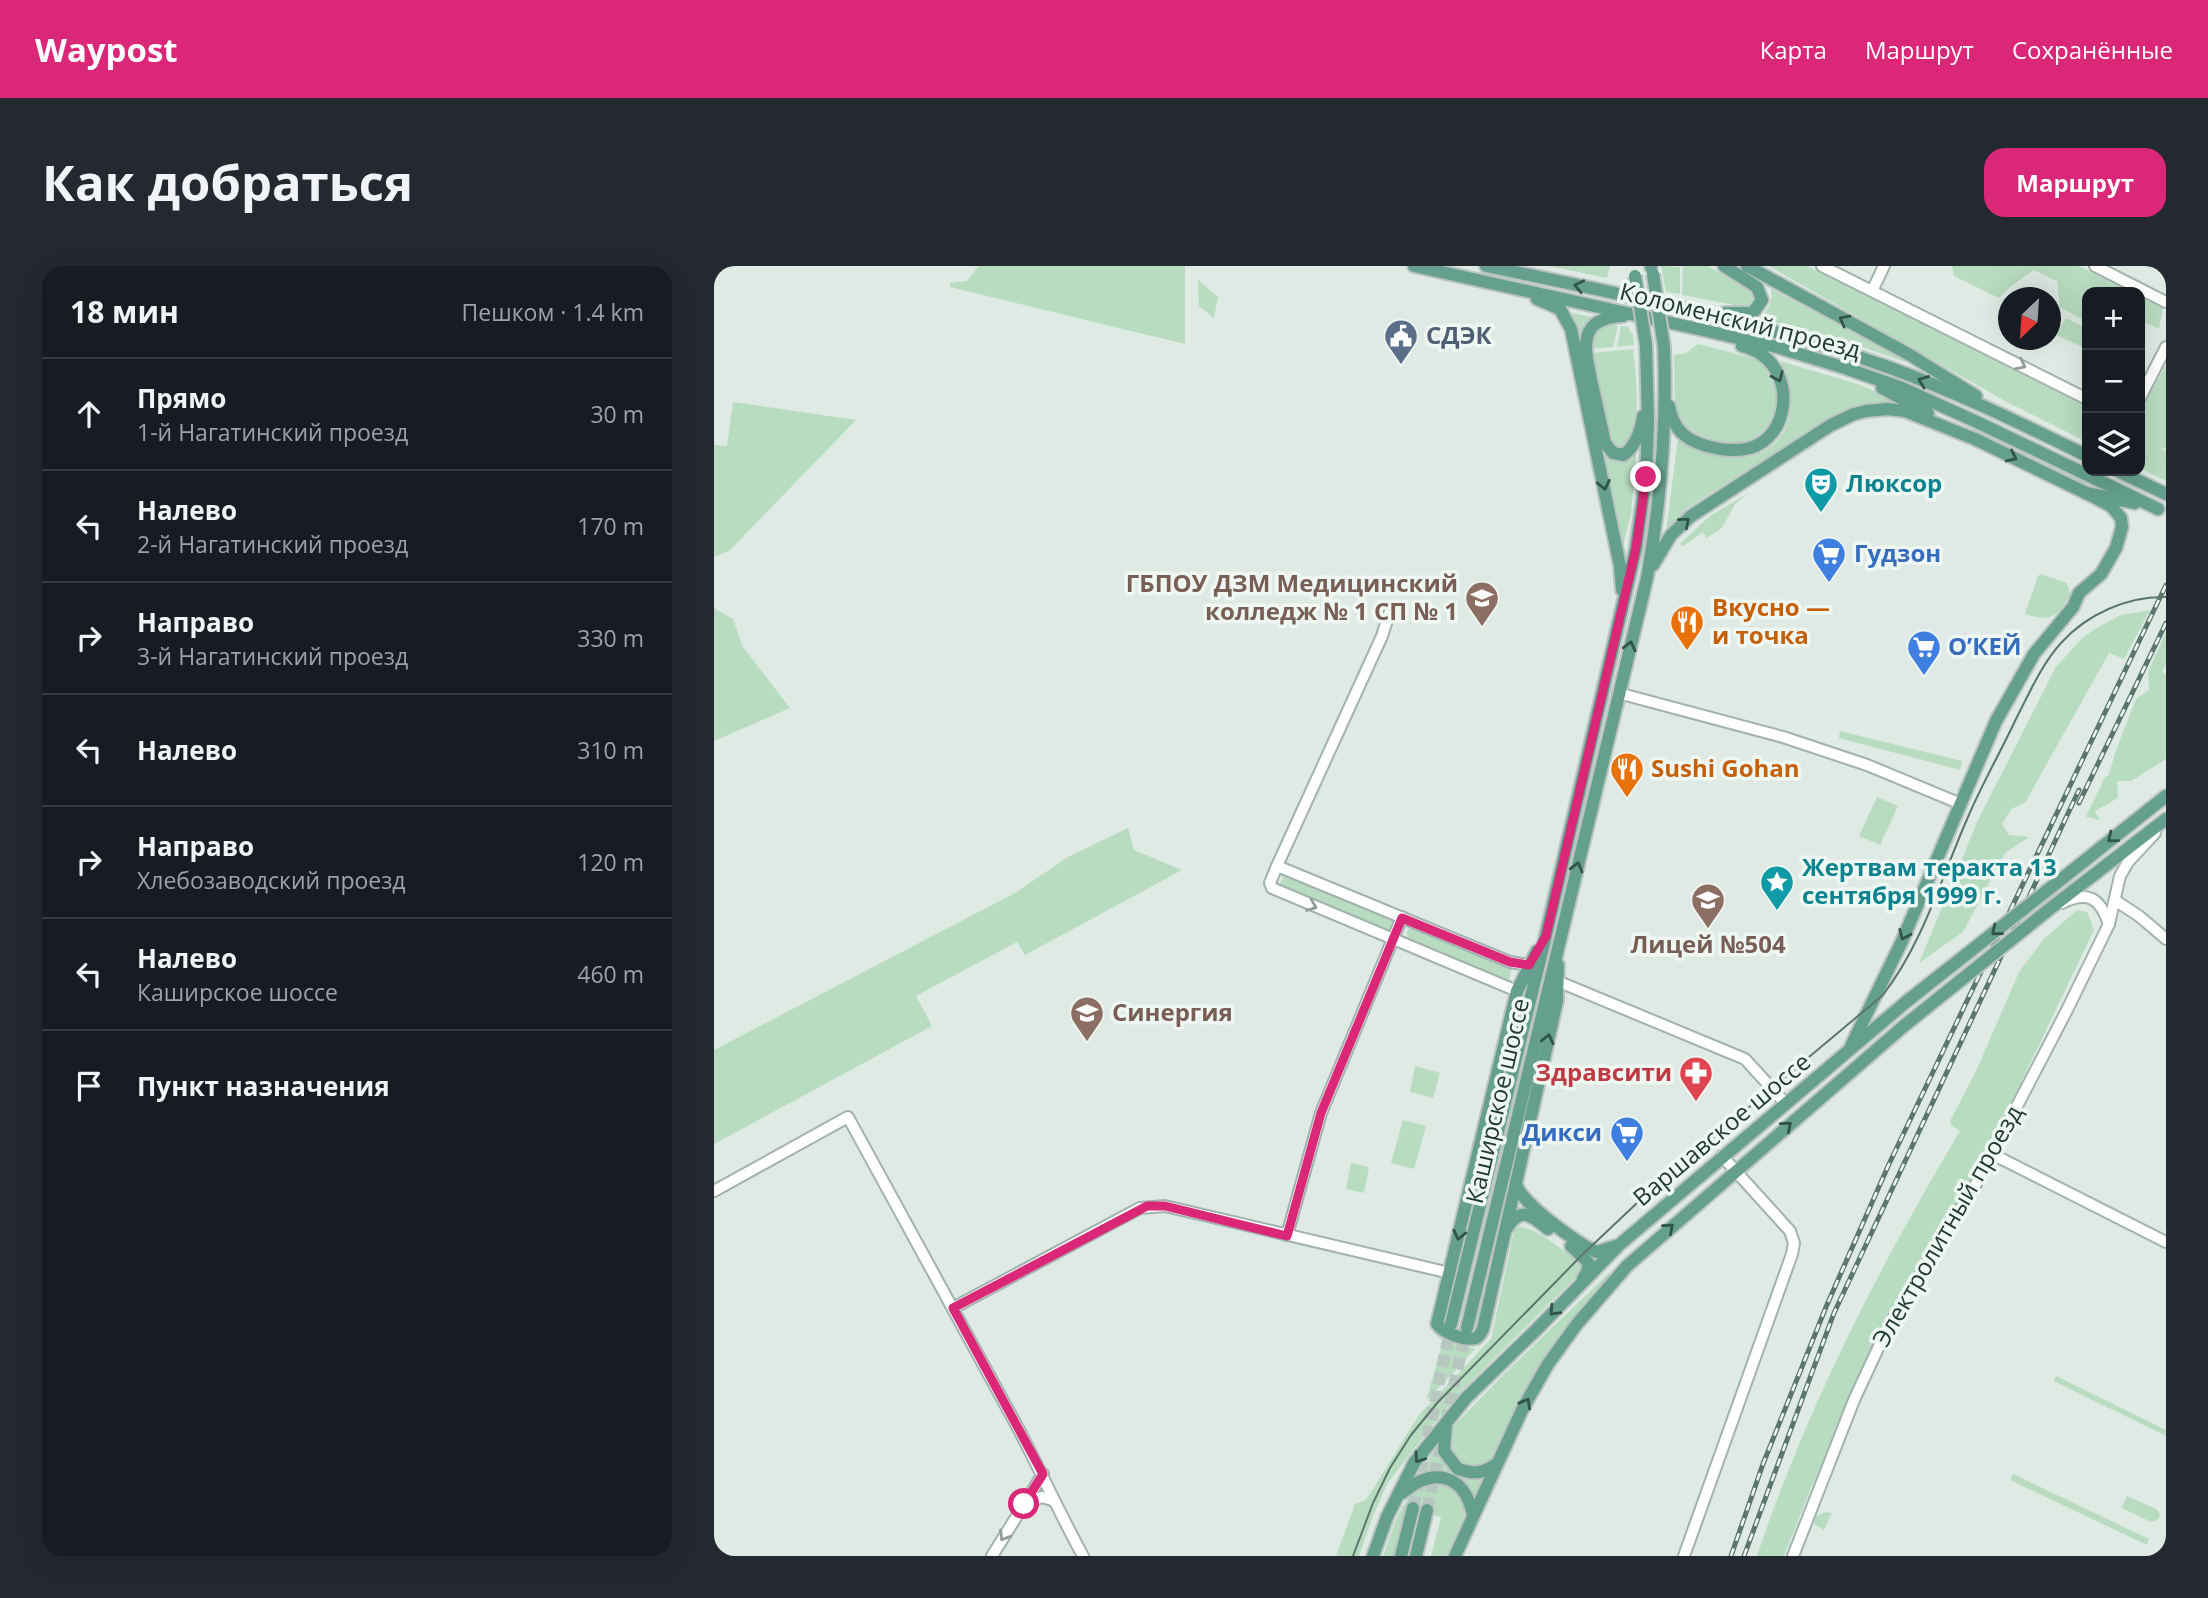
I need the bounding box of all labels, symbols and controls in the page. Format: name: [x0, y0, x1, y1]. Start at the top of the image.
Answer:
text: Waypost: [35, 27, 178, 72]
text: Карта: [1760, 33, 1827, 66]
text: Маршрут: [1865, 33, 1974, 66]
text: Сохранённые: [2012, 33, 2173, 66]
button: Маршрут: [1984, 148, 2166, 217]
text: Как добраться: [42, 149, 413, 215]
street label: Коломенский проезд: [1617, 274, 1864, 365]
one-way arrow: [1573, 280, 1585, 294]
north arrow: [1998, 287, 2061, 350]
map controls: [2082, 287, 2145, 476]
button: +: [2082, 287, 2145, 350]
text: 18 мин: [70, 291, 179, 332]
text: Пешком · 1.4 km: [462, 296, 644, 328]
one-way arrow: [1839, 315, 1851, 329]
public building icon: СДЭК: [1382, 317, 1420, 366]
place label: СДЭК: [1426, 318, 1493, 351]
button: −: [2082, 350, 2145, 413]
one-way arrow: [2014, 357, 2026, 371]
one-way arrow: [1770, 370, 1784, 383]
one-way arrow: [1918, 375, 1930, 389]
text: Прямо: [137, 380, 226, 416]
icon: ahead: [70, 395, 108, 433]
text: 30 m: [590, 398, 644, 430]
button: layers: [2082, 413, 2145, 476]
text: 1-й Нагатинский проезд: [137, 416, 408, 448]
one-way arrow: [2005, 449, 2017, 463]
route end: [1630, 461, 1661, 492]
theatre icon: Люксор: [1802, 465, 1840, 514]
place label: Люксор: [1846, 466, 1942, 499]
one-way arrow: [1595, 479, 1610, 491]
text: Налево: [137, 492, 237, 528]
icon: left: [70, 507, 108, 545]
text: 170 m: [577, 510, 644, 542]
one-way arrow: [1677, 518, 1690, 530]
text: 2-й Нагатинский проезд: [137, 528, 408, 560]
supermarket icon: Гудзон: [1810, 535, 1848, 584]
place label: Гудзон: [1854, 536, 1941, 569]
place label: ГБПОУ ДЗМ Медицинский колледж № 1 СП № 1: [1126, 566, 1458, 627]
school or university icon: ГБПОУ ДЗМ Медицинский колледж № 1 СП № 1: [1463, 579, 1501, 628]
place label: Вкусно — и точка: [1712, 590, 1830, 651]
restaurant icon: Вкусно — и точка: [1668, 603, 1706, 652]
text: Направо: [137, 604, 254, 640]
icon: right: [70, 619, 108, 657]
text: 330 m: [577, 622, 644, 654]
supermarket icon: О’КЕЙ: [1905, 628, 1943, 677]
place label: О’КЕЙ: [1948, 629, 2022, 662]
text: 3-й Нагатинский проезд: [137, 640, 408, 672]
one-way arrow: [1622, 640, 1636, 652]
icon: left: [70, 731, 108, 769]
text: Налево: [137, 732, 237, 768]
text: 310 m: [577, 734, 644, 766]
restaurant icon: Sushi Gohan: [1608, 750, 1646, 799]
place label: Sushi Gohan: [1651, 751, 1800, 784]
text: Направо: [137, 828, 254, 864]
one-way arrow: [2108, 830, 2120, 843]
icon: right: [70, 843, 108, 881]
text: 120 m: [577, 846, 644, 878]
place label: Жертвам теракта 13 сентября 1999 г.: [1802, 850, 2057, 911]
one-way arrow: [1569, 861, 1583, 873]
place icon: Жертвам теракта 13 сентября 1999 г.: [1758, 863, 1796, 912]
text: Хлебозаводский проезд: [137, 864, 406, 896]
school or university icon: Лицей №504: [1689, 881, 1727, 930]
one-way arrow: [1306, 898, 1318, 912]
one-way arrow: [1991, 923, 2004, 936]
place label: Лицей №504: [1630, 927, 1786, 960]
one-way arrow: [1898, 927, 1912, 940]
text: Налево: [137, 940, 237, 976]
icon: left: [70, 955, 108, 993]
text: 460 m: [577, 958, 644, 990]
text: Каширское шоссе: [137, 976, 338, 1008]
school or university icon: Синергия: [1068, 994, 1106, 1043]
place label: Синергия: [1112, 995, 1233, 1028]
street label: Каширское шоссе: [1457, 995, 1536, 1206]
one-way arrow: [1540, 1033, 1555, 1045]
street label: Варшавское шоссе: [1625, 1045, 1817, 1213]
pharmacy icon: Здравсити: [1677, 1054, 1715, 1103]
place label: Здравсити: [1536, 1055, 1672, 1088]
icon: arrive: [70, 1067, 108, 1105]
text: Пункт назначения: [137, 1068, 390, 1104]
street label: Электролитный проезд: [1864, 1098, 2029, 1352]
supermarket icon: Дикси: [1608, 1114, 1646, 1163]
place label: Дикси: [1522, 1115, 1602, 1148]
one-way arrow: [1779, 1122, 1792, 1134]
one-way arrow: [1661, 1224, 1674, 1236]
one-way arrow: [1453, 1229, 1467, 1241]
one-way arrow: [1550, 1303, 1563, 1316]
one-way arrow: [1518, 1397, 1531, 1410]
one-way arrow: [1415, 1450, 1427, 1463]
route start: [1008, 1488, 1039, 1519]
one-way arrow: [1000, 1528, 1013, 1541]

